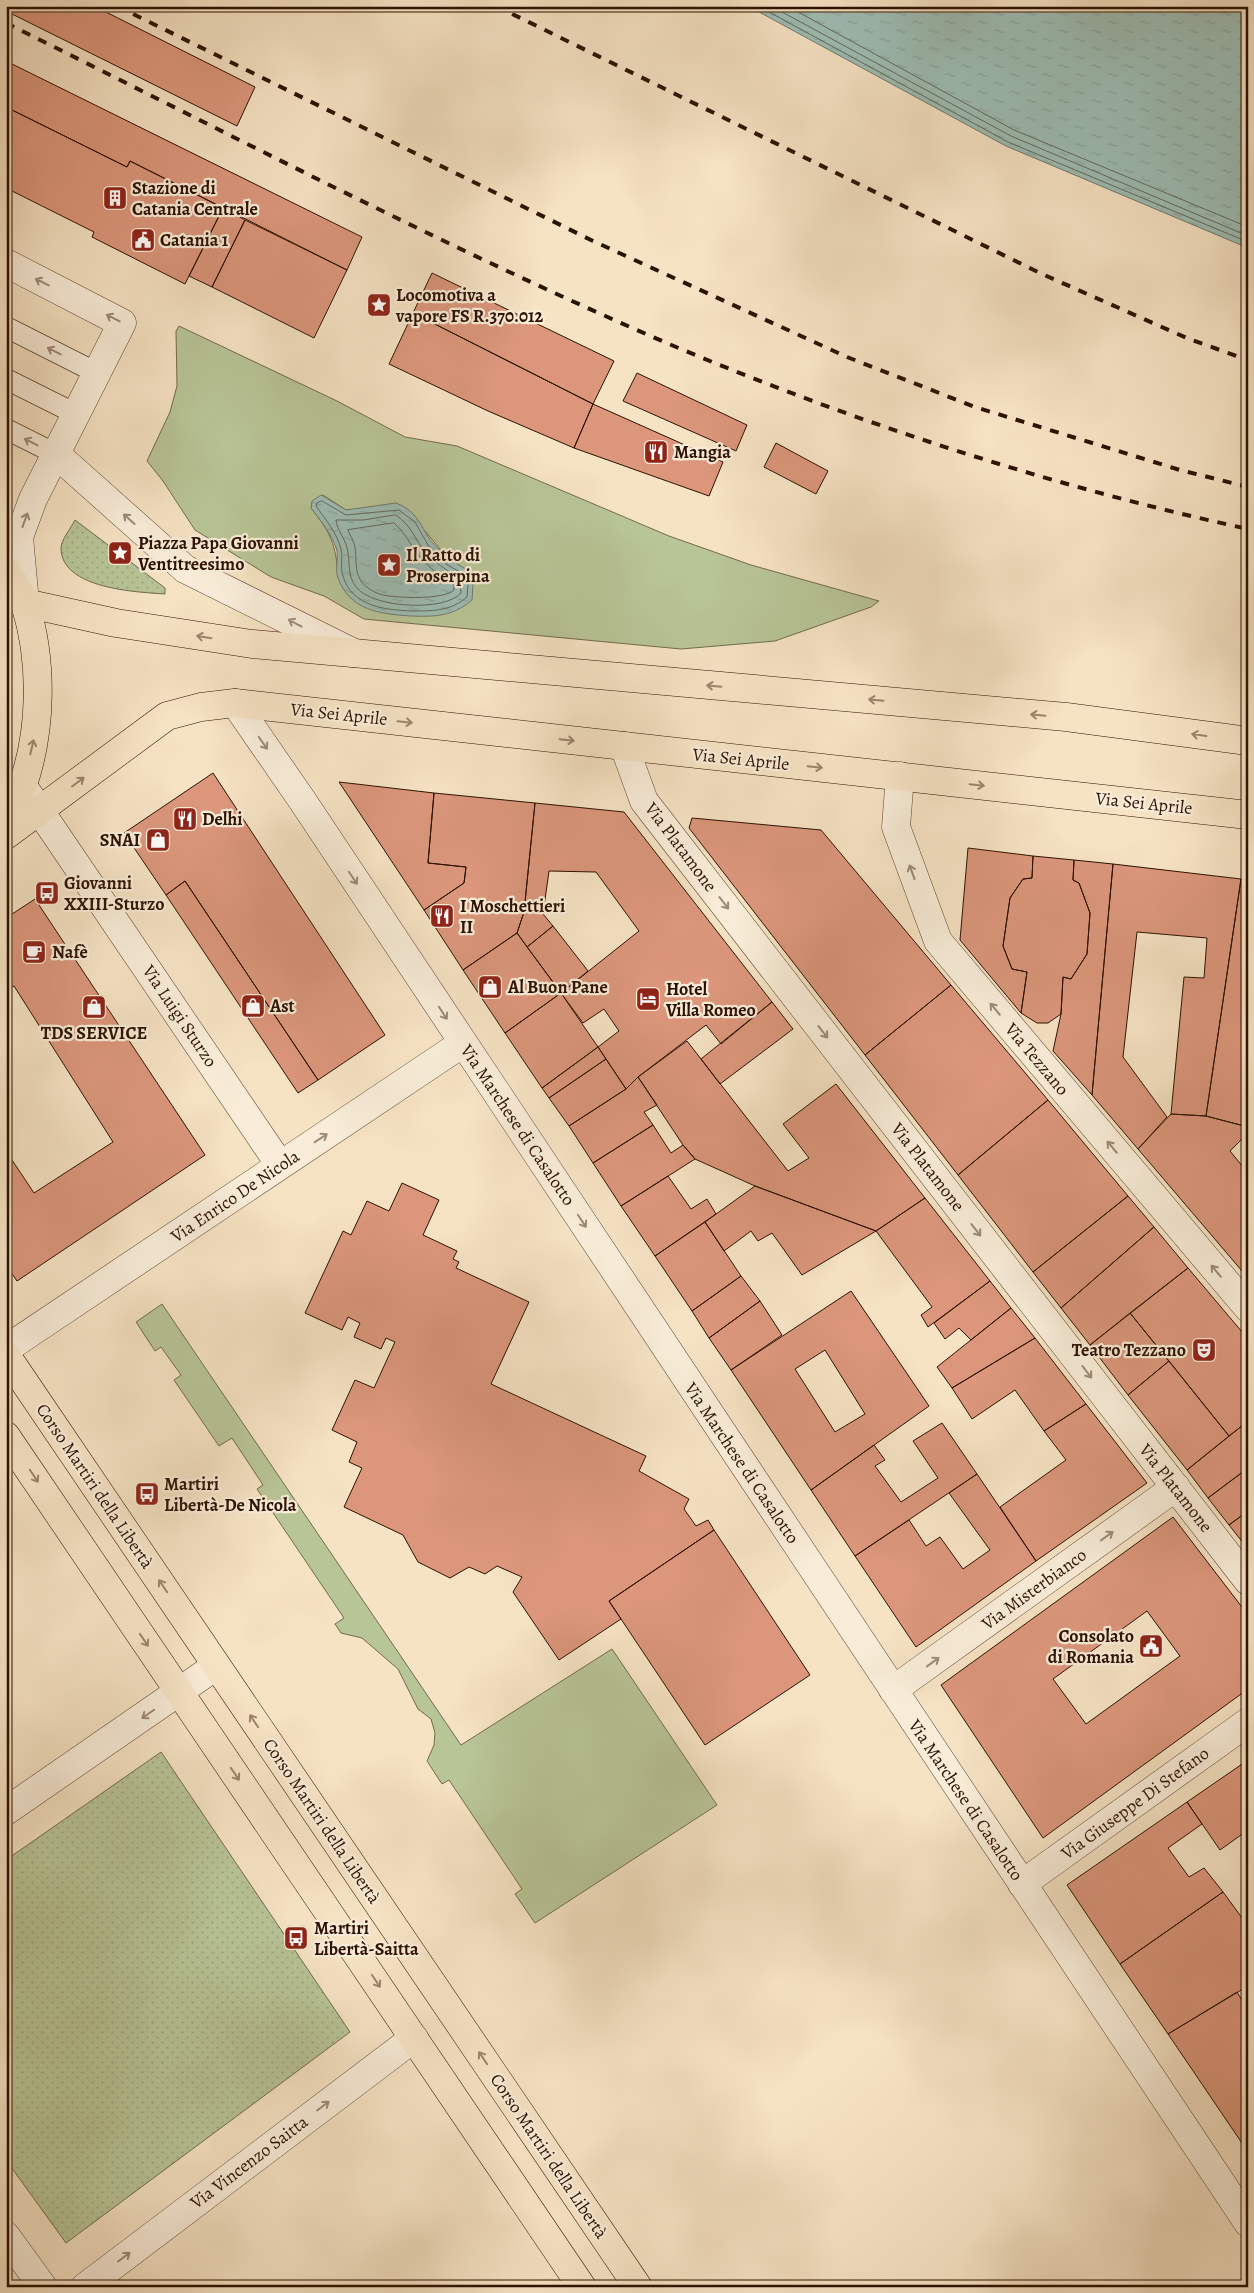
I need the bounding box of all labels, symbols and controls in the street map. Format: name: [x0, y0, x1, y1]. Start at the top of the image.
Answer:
place label: Stazione di Catania Centrale: [132, 176, 258, 221]
building icon: Stazione di Catania Centrale: [102, 185, 128, 211]
public building icon: Catania 1: [130, 227, 156, 253]
place label: Catania 1: [160, 228, 229, 252]
one-way arrow: [35, 277, 50, 286]
place label: Locomotiva a vapore FS R.370.012: [395, 283, 543, 328]
place icon: Locomotiva a vapore FS R.370.012: [366, 292, 392, 318]
one-way arrow: [106, 313, 121, 323]
one-way arrow: [46, 346, 61, 356]
one-way arrow: [24, 437, 39, 446]
restaurant icon: Mangia: [643, 439, 669, 465]
place label: Mangia: [674, 440, 731, 464]
one-way arrow: [21, 513, 30, 529]
one-way arrow: [123, 513, 136, 525]
place label: Piazza Papa Giovanni Ventitreesimo: [137, 531, 299, 576]
place icon: Piazza Papa Giovanni Ventitreesimo: [107, 540, 133, 566]
place label: Il Ratto di Proserpina: [406, 543, 490, 588]
place icon: Il Ratto di Proserpina: [376, 552, 402, 578]
one-way arrow: [288, 618, 303, 627]
one-way arrow: [196, 631, 212, 641]
one-way arrow: [707, 681, 723, 690]
one-way arrow: [869, 695, 885, 705]
street label: Via Sei Aprile: [288, 697, 389, 731]
one-way arrow: [1030, 710, 1046, 719]
one-way arrow: [397, 717, 413, 727]
one-way arrow: [1192, 730, 1208, 740]
one-way arrow: [558, 735, 574, 745]
one-way arrow: [258, 736, 268, 750]
one-way arrow: [28, 739, 37, 755]
street label: Via Sei Aprile: [690, 742, 791, 776]
one-way arrow: [807, 762, 823, 772]
one-way arrow: [71, 777, 85, 787]
one-way arrow: [968, 780, 984, 790]
street label: Via Sei Aprile: [1093, 786, 1194, 820]
street label: Via Platamone: [639, 797, 723, 897]
restaurant icon: Delhi: [172, 806, 198, 832]
place label: Delhi: [202, 807, 242, 831]
shop icon: SNAI: [145, 827, 171, 853]
place label: SNAI: [100, 828, 140, 852]
one-way arrow: [907, 865, 916, 880]
place label: Giovanni XXIII-Sturzo: [64, 871, 165, 916]
one-way arrow: [348, 871, 359, 885]
bus stop icon: Giovanni XXIII-Sturzo: [34, 880, 60, 906]
place label: I Moschettieri II: [460, 894, 565, 939]
one-way arrow: [718, 897, 729, 910]
restaurant icon: I Moschettieri II: [429, 903, 455, 929]
cafe icon: Nafè: [21, 939, 47, 965]
place label: Nafè: [52, 940, 88, 964]
street label: Via Luigi Sturzo: [136, 959, 223, 1072]
shop icon: Al Buon Pane: [477, 974, 503, 1000]
place label: Al Buon Pane: [507, 975, 608, 999]
place label: Hotel Villa Romeo: [665, 977, 756, 1022]
hotel icon: Hotel Villa Romeo: [635, 986, 661, 1012]
shop icon: Ast: [240, 993, 266, 1019]
shop icon: TDS SERVICE: [81, 994, 107, 1020]
place label: Ast: [269, 994, 295, 1018]
one-way arrow: [990, 1003, 1001, 1016]
one-way arrow: [438, 1006, 449, 1020]
street label: Via Tezzano: [999, 1017, 1074, 1100]
place label: TDS SERVICE: [41, 1021, 148, 1045]
one-way arrow: [818, 1025, 829, 1038]
street label: Via Marchese di Casalotto: [455, 1039, 581, 1210]
street label: Via Platamone: [885, 1117, 970, 1216]
one-way arrow: [314, 1133, 328, 1143]
one-way arrow: [1106, 1140, 1117, 1153]
street label: Via Enrico De Nicola: [165, 1144, 305, 1249]
one-way arrow: [577, 1214, 587, 1228]
one-way arrow: [971, 1223, 982, 1236]
one-way arrow: [1211, 1264, 1222, 1277]
theatre icon: Teatro Tezzano: [1191, 1337, 1217, 1363]
place label: Teatro Tezzano: [1072, 1338, 1186, 1362]
one-way arrow: [1081, 1365, 1092, 1378]
street label: Via Marchese di Casalotto: [679, 1377, 805, 1548]
street label: Corso Martiri della Libertà: [31, 1399, 160, 1574]
street label: Via Platamone: [1133, 1438, 1218, 1537]
one-way arrow: [28, 1469, 39, 1483]
place label: Martiri Libertà-De Nicola: [164, 1472, 297, 1517]
bus stop icon: Martiri Libertà-De Nicola: [134, 1481, 160, 1507]
one-way arrow: [1100, 1531, 1114, 1541]
street label: Via Misterbianco: [976, 1543, 1091, 1636]
one-way arrow: [158, 1580, 168, 1594]
place label: Consolato di Romania: [1048, 1624, 1134, 1669]
one-way arrow: [139, 1632, 149, 1646]
public building icon: Consolato di Romania: [1138, 1633, 1164, 1659]
one-way arrow: [926, 1656, 939, 1667]
one-way arrow: [141, 1709, 155, 1719]
one-way arrow: [249, 1714, 259, 1728]
street label: Via Marchese di Casalotto: [903, 1714, 1029, 1885]
street label: Corso Martiri della Libertà: [258, 1734, 387, 1909]
street label: Via Giuseppe Di Stefano: [1055, 1741, 1214, 1865]
one-way arrow: [230, 1767, 240, 1781]
place label: Martiri Libertà-Saitta: [314, 1916, 419, 1961]
bus stop icon: Martiri Libertà-Saitta: [283, 1925, 309, 1951]
one-way arrow: [370, 1974, 381, 1988]
one-way arrow: [478, 2051, 488, 2065]
street label: Corso Martiri della Libertà: [485, 2069, 614, 2244]
one-way arrow: [316, 2101, 330, 2111]
street label: Via Vincenzo Saitta: [184, 2109, 313, 2215]
one-way arrow: [117, 2252, 130, 2263]

